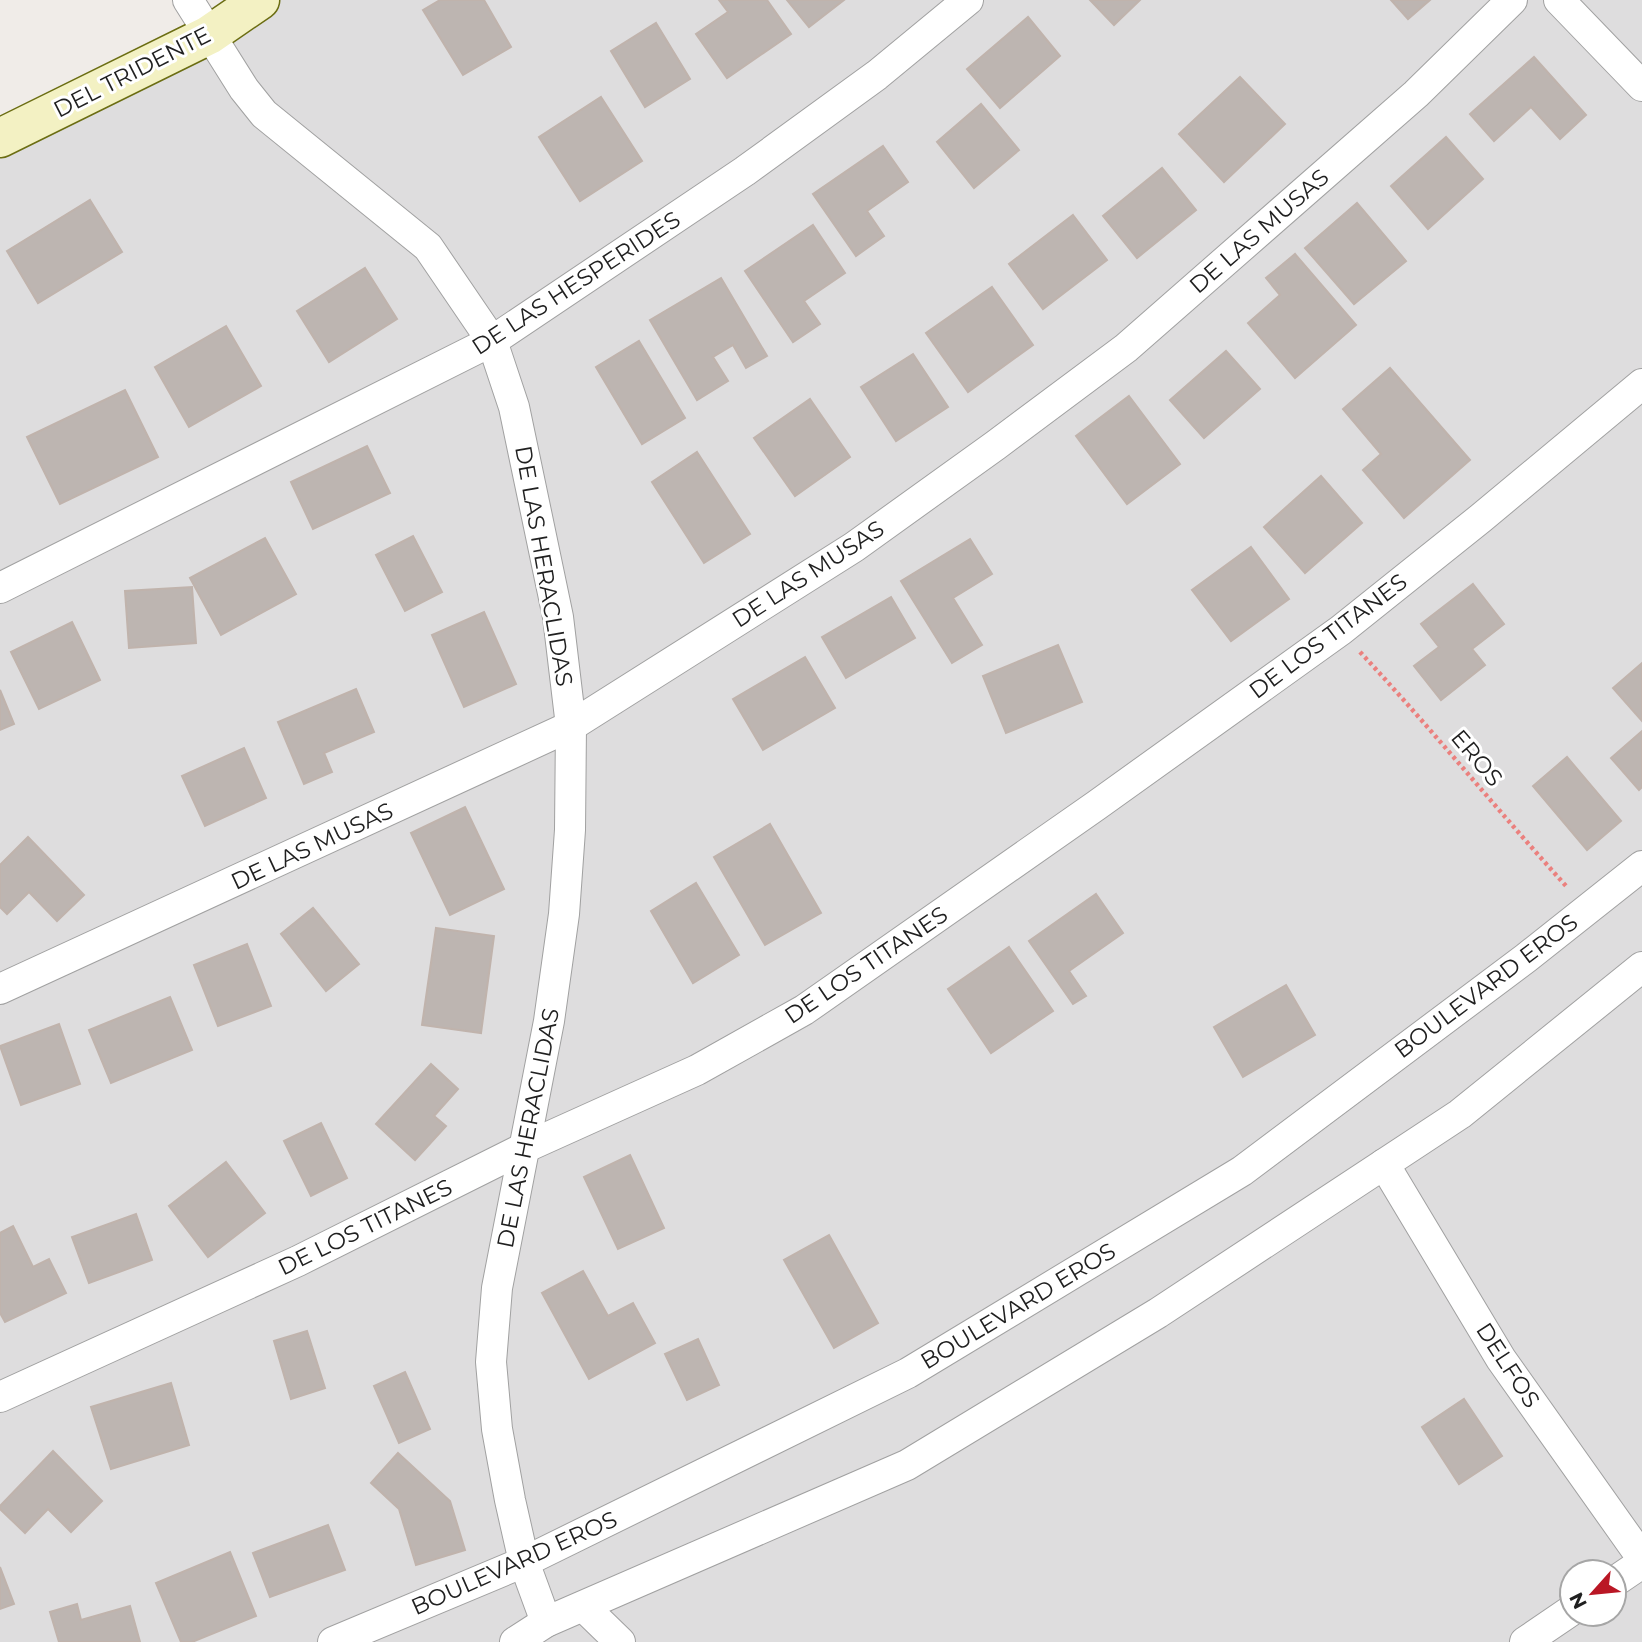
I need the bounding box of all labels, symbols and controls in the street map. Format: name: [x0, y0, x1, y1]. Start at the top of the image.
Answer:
street label: DEL TRIDENTE: [49, 20, 215, 124]
street label: DE LAS MUSAS: [1184, 163, 1334, 299]
street label: DE LAS HESPERIDES: [467, 205, 685, 361]
street label: DE LAS HERACLIDAS: [509, 444, 579, 688]
street label: DE LAS MUSAS: [727, 514, 889, 634]
street label: DE LOS TITANES: [1244, 568, 1412, 704]
street label: EROS: [1445, 724, 1509, 792]
street label: DE LAS MUSAS: [227, 796, 397, 896]
street label: DE LOS TITANES: [779, 900, 953, 1030]
street label: BOULEVARD EROS: [1389, 908, 1583, 1064]
street label: DE LAS HERACLIDAS: [491, 1006, 565, 1250]
street label: DE LOS TITANES: [273, 1173, 457, 1281]
street label: BOULEVARD EROS: [915, 1237, 1121, 1375]
street label: DELFOS: [1470, 1317, 1546, 1413]
street label: BOULEVARD EROS: [407, 1505, 621, 1621]
north arrow: [1558, 1558, 1628, 1628]
text: N: [1565, 1588, 1592, 1613]

